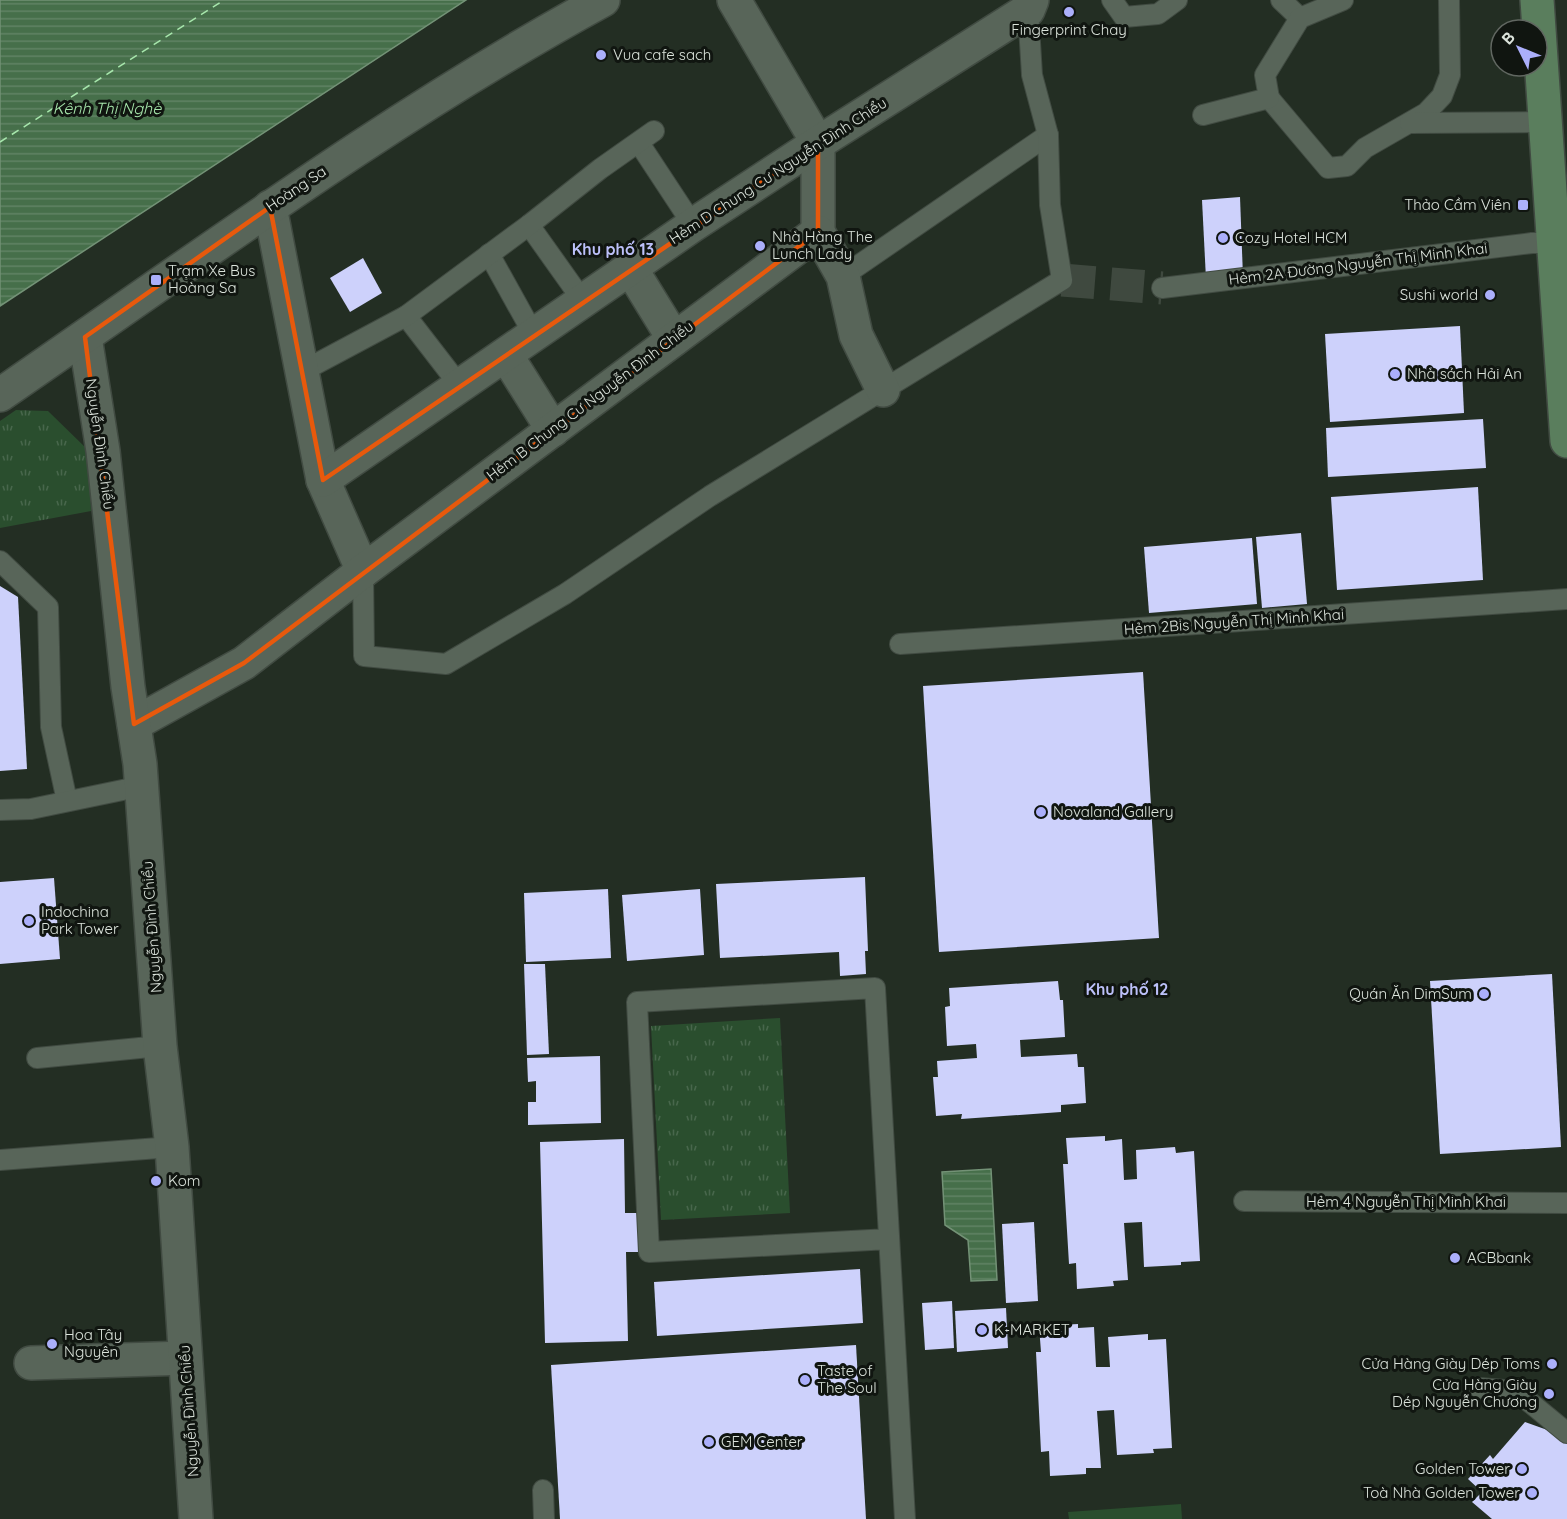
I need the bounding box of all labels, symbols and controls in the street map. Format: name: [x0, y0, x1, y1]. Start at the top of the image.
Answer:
marker: Fingerprint Chay: [1062, 5, 1076, 19]
north arrow: [1489, 18, 1549, 78]
place label: Fingerprint Chay: [1011, 20, 1127, 39]
text: B: [1497, 27, 1519, 48]
place label: Vua cafe sach: [613, 45, 711, 64]
marker: Vua cafe sach: [594, 48, 608, 62]
street label: Hẻm D Chung Cư Nguyễn Ðình Chiểu: [665, 93, 890, 248]
water label: Kênh Thị Nghè: [53, 98, 162, 118]
street label: Hoàng Sa: [262, 162, 329, 216]
place label: Thảo Cầm Viên: [1404, 195, 1511, 214]
marker: Thảo Cầm Viên: [1516, 198, 1530, 212]
place label: Nhà Hàng The Lunch Lady: [772, 227, 873, 263]
place label: Cozy Hotel HCM: [1235, 228, 1347, 247]
marker: Cozy Hotel HCM: [1216, 231, 1230, 245]
street label: Hẻm 2A Đường Nguyễn Thị Minh Khai: [1227, 238, 1489, 289]
district label: Khu phố 13: [572, 239, 654, 259]
marker: Nhà Hàng The Lunch Lady: [753, 239, 767, 253]
place label: Trạm Xe Bus Hoàng Sa: [168, 261, 255, 297]
marker: Trạm Xe Bus Hoàng Sa: [149, 273, 163, 287]
place label: Sushi world: [1400, 285, 1478, 304]
marker: Sushi world: [1483, 288, 1497, 302]
street label: Hẻm B Chung Cư Nguyễn Ðình Chiểu: [482, 316, 697, 485]
place label: Nhà sách Hải An: [1407, 364, 1522, 383]
marker: Nhà sách Hải An: [1388, 367, 1402, 381]
street label: Nguyễn Đình Chiểu: [82, 377, 119, 511]
street label: Hẻm 2Bis Nguyễn Thị Minh Khai: [1123, 604, 1345, 639]
place label: Novaland Gallery: [1053, 802, 1174, 821]
marker: Novaland Gallery: [1034, 805, 1048, 819]
street label: Nguyễn Đình Chiểu: [137, 860, 166, 994]
place label: Indochina Park Tower: [41, 902, 119, 938]
marker: Indochina Park Tower: [22, 914, 36, 928]
district label: Khu phố 12: [1086, 979, 1168, 999]
place label: Quán Ăn DimSum: [1349, 984, 1472, 1003]
marker: Quán Ăn DimSum: [1477, 987, 1491, 1001]
place label: Kom: [168, 1171, 201, 1190]
marker: Kom: [149, 1174, 163, 1188]
street label: Hẻm 4 Nguyễn Thị Minh Khai: [1306, 1192, 1506, 1211]
place label: ACBbank: [1467, 1248, 1531, 1267]
marker: ACBbank: [1448, 1251, 1462, 1265]
place label: K-MARKET: [994, 1320, 1070, 1339]
marker: K-MARKET: [975, 1323, 989, 1337]
place label: Hoa Tây Nguyên: [64, 1325, 122, 1361]
marker: Hoa Tây Nguyên: [45, 1337, 59, 1351]
street label: Nguyễn Đình Chiểu: [174, 1344, 203, 1478]
place label: Cửa Hàng Giày Dép Toms: [1362, 1354, 1540, 1373]
marker: Cửa Hàng Giày Dép Toms: [1545, 1357, 1559, 1371]
place label: Taste of The Soul: [817, 1361, 877, 1397]
marker: Taste of The Soul: [798, 1373, 812, 1387]
place label: Cửa Hàng Giày Dép Nguyễn Chương: [1392, 1375, 1537, 1411]
marker: Cửa Hàng Giày Dép Nguyễn Chương: [1542, 1387, 1556, 1401]
place label: GEM Center: [721, 1432, 803, 1451]
marker: GEM Center: [702, 1435, 716, 1449]
place label: Golden Tower: [1415, 1459, 1510, 1478]
marker: Golden Tower: [1515, 1462, 1529, 1476]
place label: Toà Nhà Golden Tower: [1363, 1483, 1520, 1502]
marker: Toà Nhà Golden Tower: [1525, 1486, 1539, 1500]

